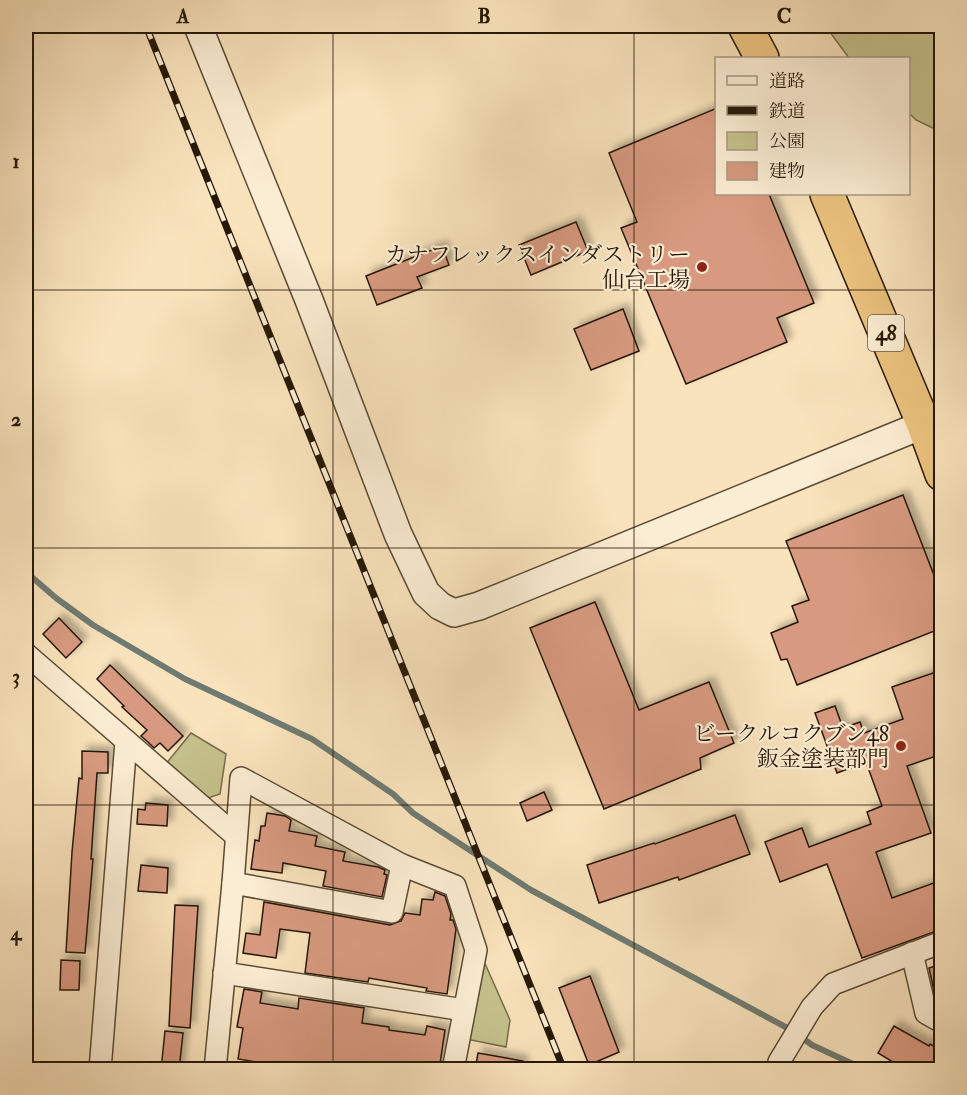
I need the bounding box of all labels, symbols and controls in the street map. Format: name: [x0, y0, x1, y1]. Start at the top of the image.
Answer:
text: A: [176, 4, 190, 29]
text: B: [477, 4, 491, 29]
text: C: [777, 4, 791, 29]
legend: [715, 57, 910, 195]
text: 道路: [769, 70, 805, 93]
text: 鉄道: [769, 100, 805, 123]
text: 公園: [769, 130, 805, 153]
text: 1: [12, 149, 20, 174]
text: 建物: [769, 160, 805, 183]
place label: カナフレックスインダストリー 仙台工場: [385, 241, 690, 294]
marker: カナフレックスインダストリー 仙台工場: [695, 260, 709, 274]
road number: 48: [868, 315, 904, 351]
text: 2: [11, 407, 21, 432]
text: 3: [12, 664, 20, 689]
place label: ビークルコクブン48 鈑金塗装部門: [693, 720, 889, 773]
marker: ビークルコクブン48 鈑金塗装部門: [894, 739, 908, 753]
text: 4: [10, 921, 23, 946]

